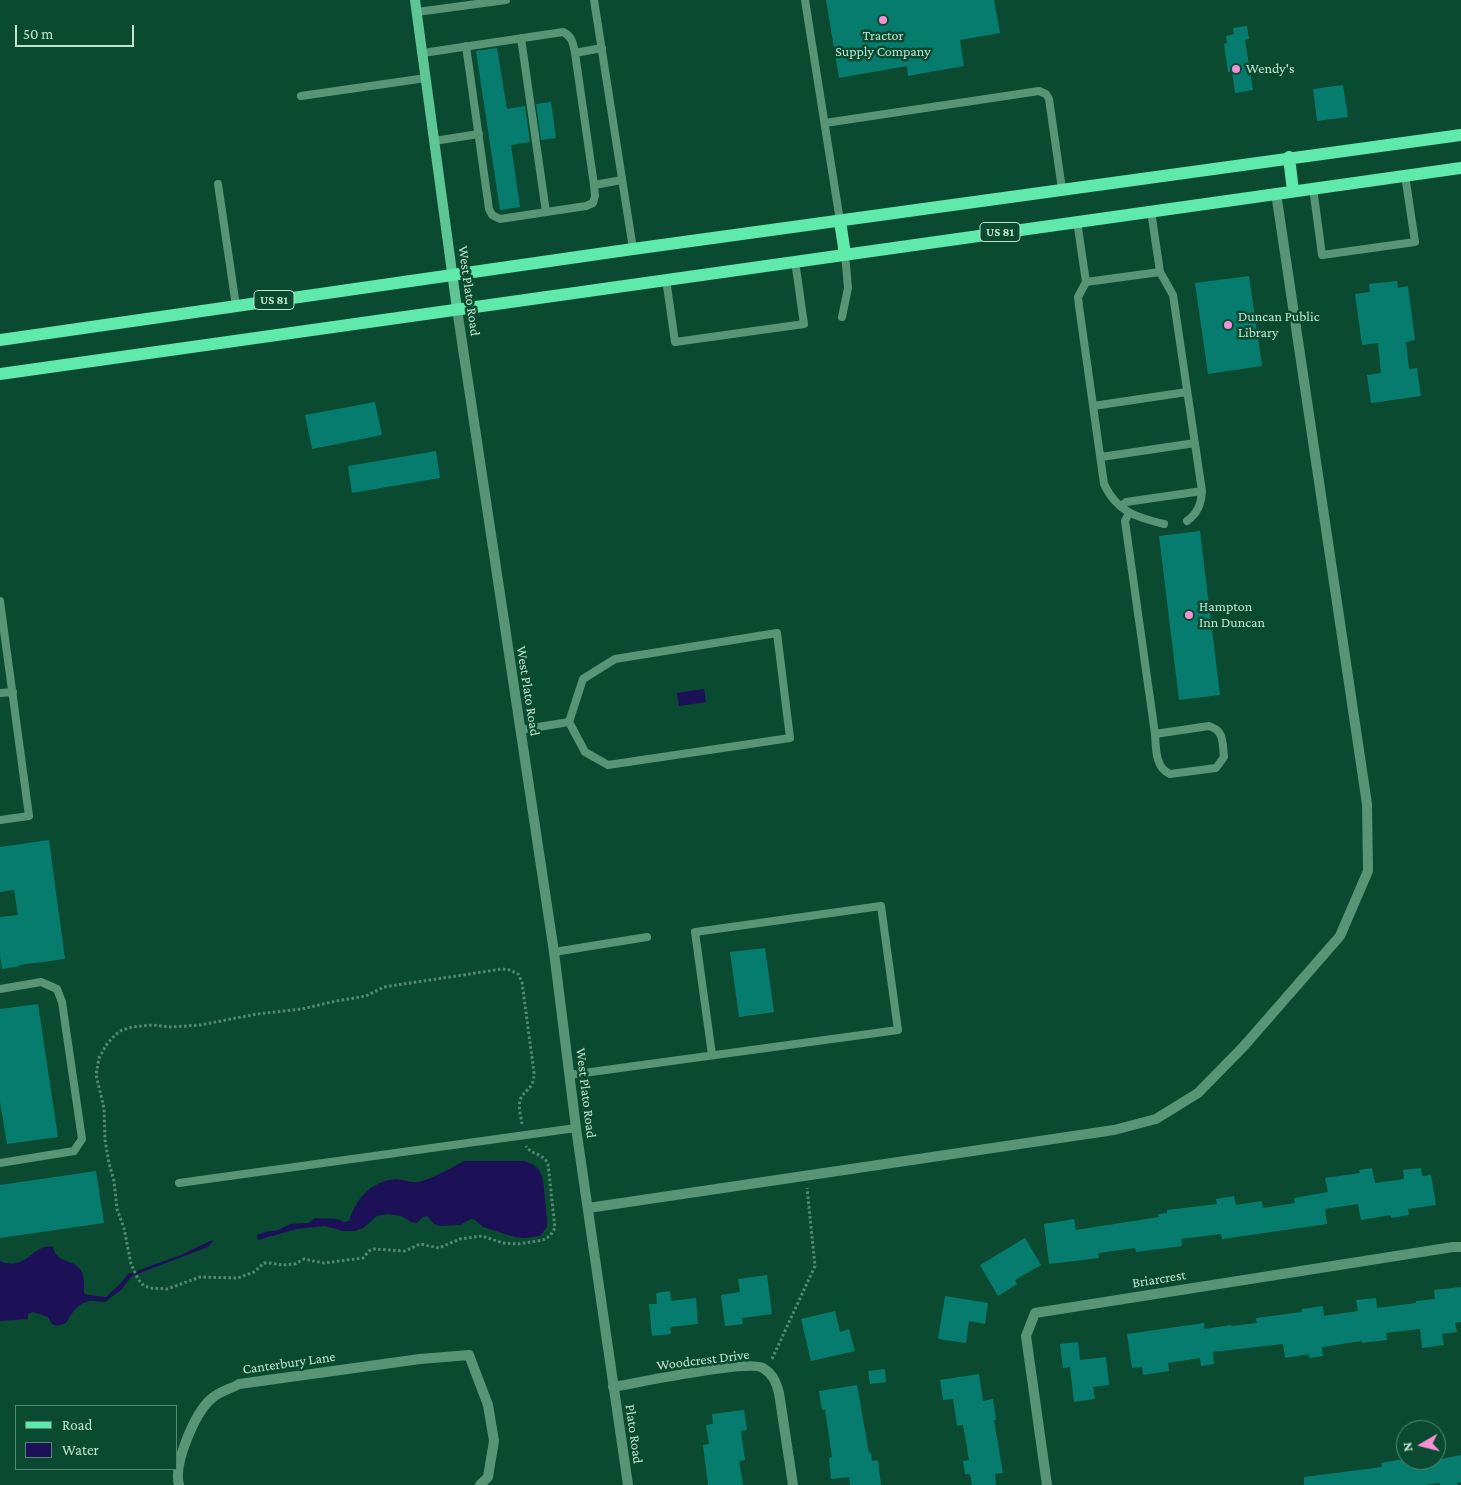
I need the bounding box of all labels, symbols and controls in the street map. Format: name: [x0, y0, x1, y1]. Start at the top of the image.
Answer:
marker: Tractor Supply Company: [877, 14, 889, 26]
scale bar: [18, 15, 136, 47]
text: 50 m: [23, 26, 53, 42]
place label: Tractor Supply Company: [835, 28, 931, 60]
place label: Wendy's: [1246, 61, 1294, 77]
marker: Wendy's: [1230, 63, 1242, 75]
road number: US 81: [980, 222, 1020, 242]
street label: West Plato Road: [454, 245, 484, 337]
road number: US 81: [254, 290, 294, 310]
place label: Duncan Public Library: [1238, 309, 1319, 342]
marker: Duncan Public Library: [1222, 319, 1234, 331]
place label: Hampton Inn Duncan: [1199, 599, 1265, 632]
marker: Hampton Inn Duncan: [1183, 609, 1195, 621]
street label: West Plato Road: [513, 645, 543, 737]
street label: West Plato Road: [572, 1047, 600, 1139]
street label: Briarcrest: [1131, 1266, 1187, 1292]
street label: Woodcrest Drive: [656, 1346, 750, 1374]
street label: Canterbury Lane: [241, 1348, 337, 1378]
street label: Plato Road: [622, 1403, 646, 1465]
legend: [15, 1405, 178, 1470]
text: Road: [62, 1417, 92, 1433]
north arrow: [1396, 1420, 1446, 1470]
text: N: [1399, 1441, 1416, 1453]
text: Water: [62, 1442, 99, 1458]

